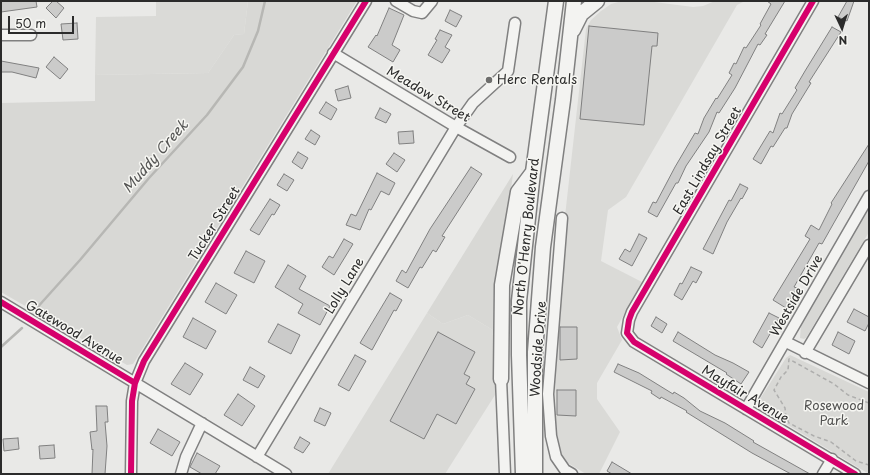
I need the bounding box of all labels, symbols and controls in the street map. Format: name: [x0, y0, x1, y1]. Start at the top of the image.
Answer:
scale bar: [10, 8, 76, 34]
north arrow: [822, 8, 862, 48]
text: 50 m: [15, 14, 46, 32]
text: N: [838, 32, 848, 49]
street label: Meadow Street: [383, 64, 473, 126]
place label: Herc Rentals: [497, 72, 577, 88]
marker: Herc Rentals: [484, 75, 494, 85]
street label: East Lindsay Street: [671, 104, 745, 218]
water label: Muddy Creek: [120, 117, 192, 197]
street label: North O'Henry Boulevard: [511, 157, 543, 317]
street label: Tucker Street: [186, 184, 244, 264]
street label: Westside Drive: [767, 252, 827, 340]
street label: Lolly Lane: [322, 255, 368, 317]
street label: Gatewood Avenue: [22, 298, 126, 368]
street label: Woodside Drive: [528, 301, 550, 397]
street label: Mayfair Avenue: [699, 363, 791, 427]
park label: Rosewood Park: [804, 398, 864, 429]

